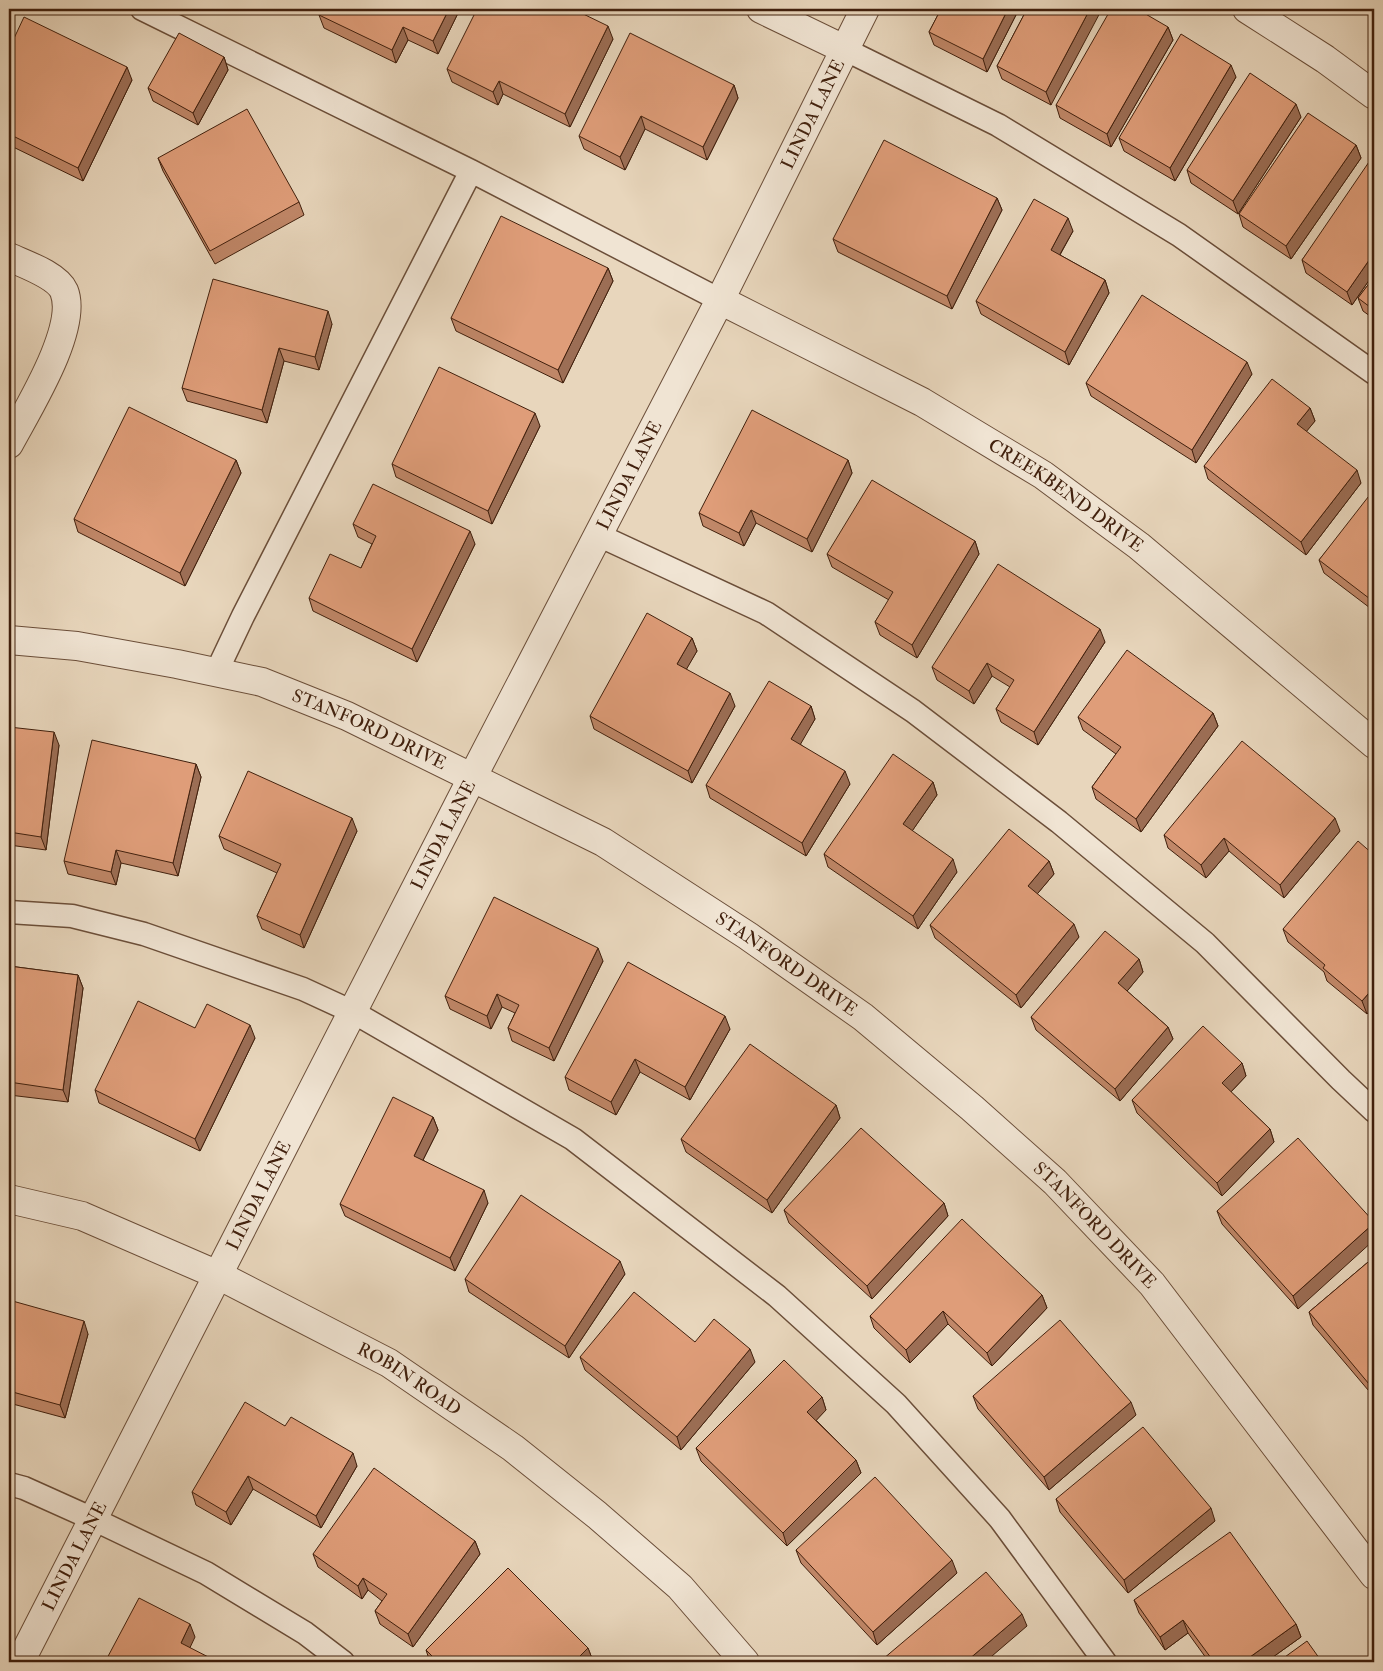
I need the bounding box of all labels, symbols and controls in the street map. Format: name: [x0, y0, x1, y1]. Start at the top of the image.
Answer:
street label: LINDA LANE: [776, 56, 850, 173]
street label: LINDA LANE: [592, 417, 667, 534]
street label: CREEKBEND DRIVE: [984, 434, 1148, 557]
street label: STANFORD DRIVE: [288, 684, 450, 775]
street label: LINDA LANE: [406, 776, 481, 894]
street label: STANFORD DRIVE: [711, 907, 862, 1022]
street label: LINDA LANE: [221, 1137, 297, 1254]
street label: STANFORD DRIVE: [1028, 1157, 1161, 1294]
street label: ROBIN ROAD: [353, 1338, 465, 1421]
street label: LINDA LANE: [37, 1498, 112, 1615]

